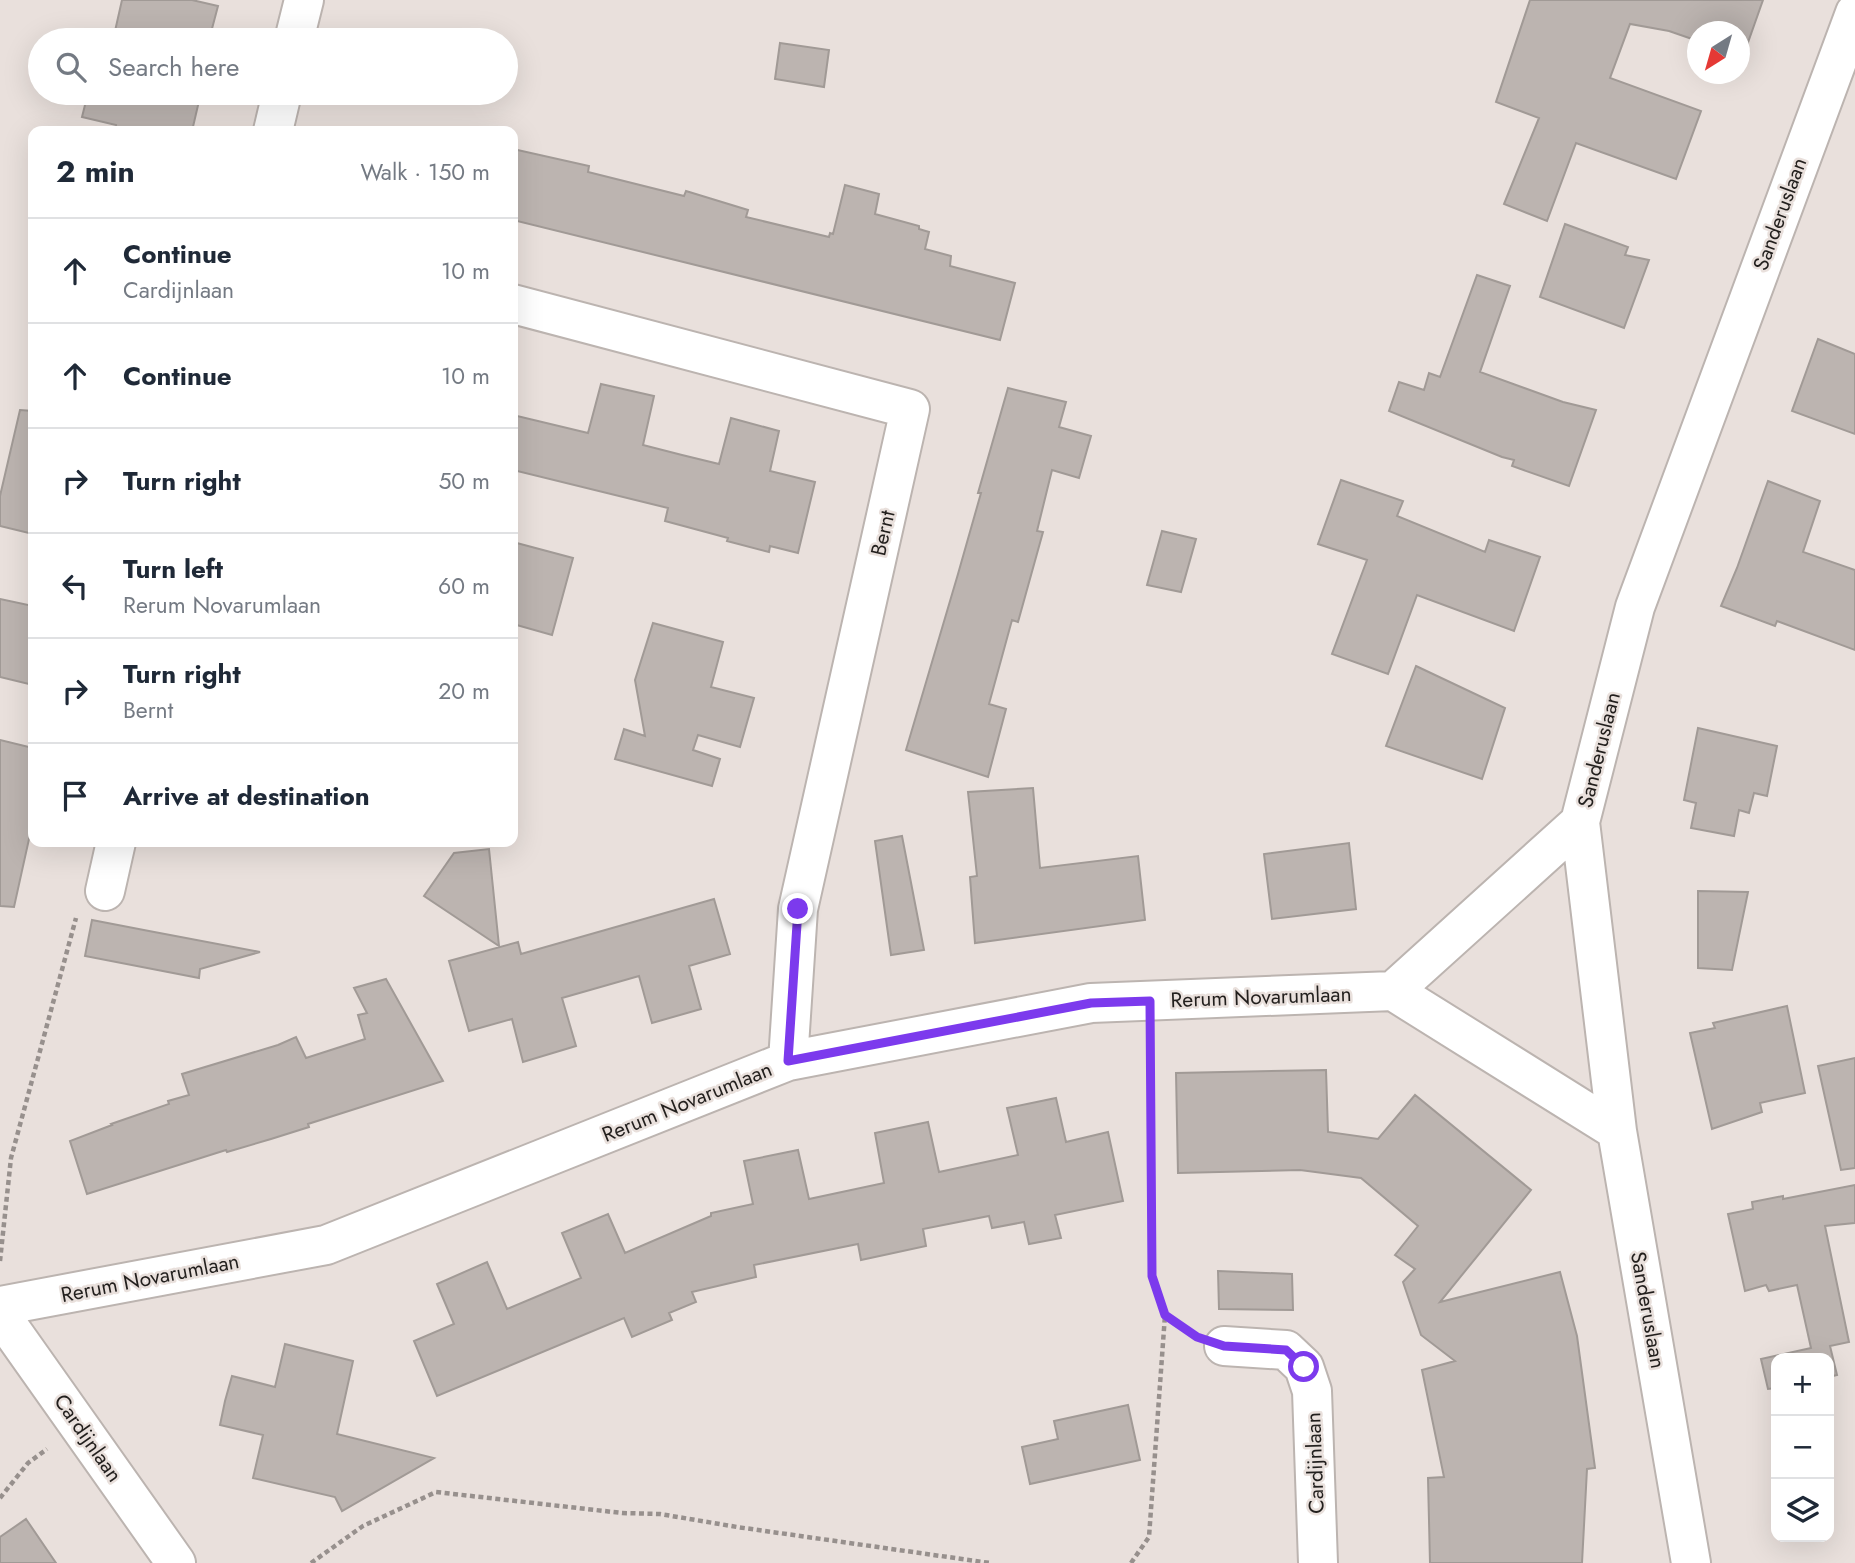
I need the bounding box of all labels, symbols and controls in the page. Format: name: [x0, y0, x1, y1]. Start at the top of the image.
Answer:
north arrow: [1687, 21, 1750, 84]
search box: [28, 28, 518, 105]
icon: search: [52, 48, 90, 86]
text: Search here: [108, 48, 240, 86]
text: 2 min: [56, 150, 135, 193]
street label: Sanderuslaan: [1746, 153, 1814, 275]
text: Walk · 150 m: [360, 155, 490, 189]
text: Continue: [123, 235, 232, 273]
icon: ahead: [56, 252, 94, 290]
text: 10 m: [441, 254, 490, 288]
text: Cardijnlaan: [123, 273, 234, 307]
icon: ahead: [56, 357, 94, 395]
text: Continue: [123, 357, 232, 395]
text: 10 m: [441, 359, 490, 393]
icon: right: [56, 462, 94, 500]
text: Turn right: [123, 462, 241, 500]
text: 50 m: [438, 464, 490, 498]
street label: Bernt: [863, 507, 903, 559]
text: Turn left: [123, 550, 223, 588]
icon: left: [56, 567, 94, 605]
text: 60 m: [438, 569, 490, 603]
text: Rerum Novarumlaan: [123, 588, 321, 622]
text: Turn right: [123, 655, 241, 693]
icon: right: [56, 672, 94, 710]
text: 20 m: [438, 674, 490, 708]
street label: Sanderuslaan: [1570, 689, 1628, 811]
text: Bernt: [123, 693, 173, 727]
icon: arrive: [56, 777, 94, 815]
text: Arrive at destination: [123, 777, 370, 815]
route end: [782, 893, 813, 924]
street label: Rerum Novarumlaan: [1170, 979, 1352, 1015]
street label: Rerum Novarumlaan: [598, 1054, 776, 1150]
street label: Rerum Novarumlaan: [58, 1246, 242, 1310]
street label: Sanderuslaan: [1623, 1249, 1673, 1371]
route start: [1288, 1351, 1319, 1382]
map controls: [1771, 1353, 1834, 1542]
button: +: [1771, 1353, 1834, 1416]
street label: Cardijnlaan: [47, 1388, 129, 1488]
street label: Cardijnlaan: [1298, 1412, 1332, 1514]
button: −: [1771, 1416, 1834, 1479]
button: layers: [1771, 1479, 1834, 1542]

